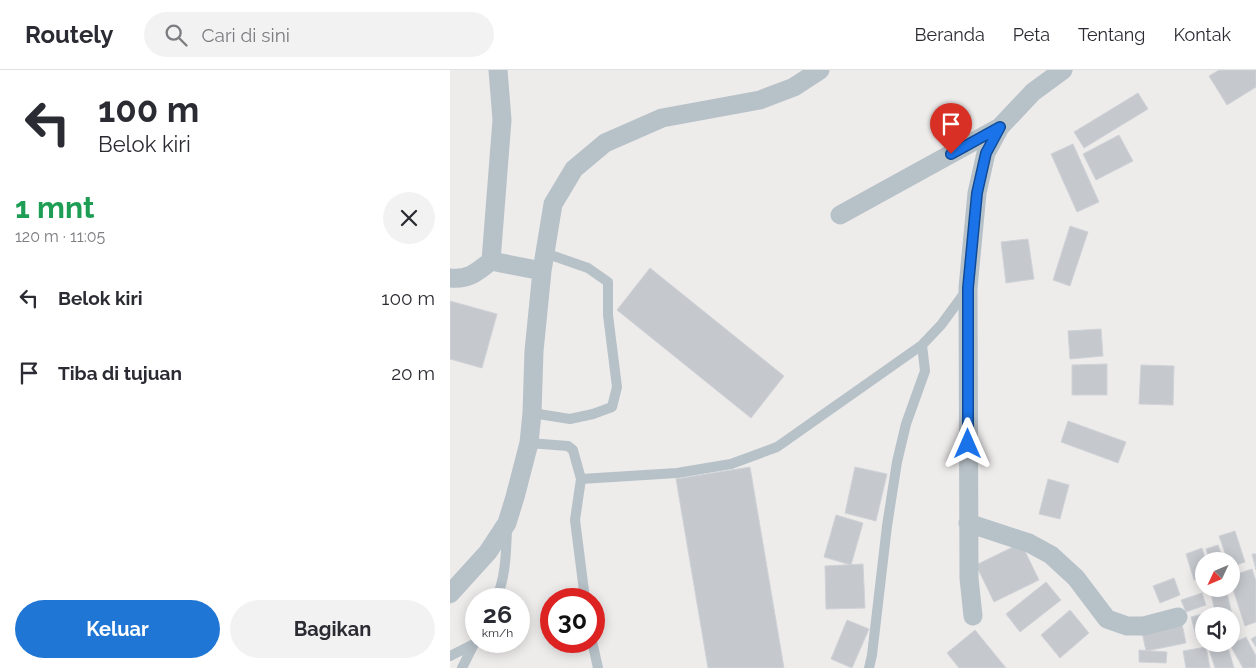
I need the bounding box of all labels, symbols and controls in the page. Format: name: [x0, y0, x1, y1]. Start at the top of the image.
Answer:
search box: [144, 12, 494, 57]
text: Routely: [25, 20, 114, 49]
icon: search: [162, 21, 190, 49]
text: Cari di sini: [202, 24, 290, 46]
text: Beranda: [915, 24, 985, 45]
text: Peta: [1013, 24, 1050, 45]
text: Tentang: [1078, 24, 1145, 45]
text: Kontak: [1173, 24, 1231, 45]
text: 100 m: [98, 89, 199, 130]
icon: left: [15, 90, 80, 155]
pin: [930, 103, 972, 154]
icon: arrive: [937, 110, 965, 138]
text: Belok kiri: [98, 131, 191, 157]
text: 1 mnt: [15, 190, 95, 225]
button: close: [383, 192, 435, 244]
text: 120 m · 11:05: [15, 227, 105, 246]
icon: left: [15, 284, 43, 312]
text: Belok kiri: [58, 287, 143, 309]
text: 100 m: [381, 287, 435, 309]
icon: arrive: [15, 359, 43, 387]
text: Tiba di tujuan: [58, 362, 182, 384]
text: 20 m: [391, 362, 435, 384]
position arrow: [941, 417, 993, 469]
north arrow: [1195, 552, 1240, 598]
map controls: [1195, 552, 1240, 652]
speed limit sign: 30: [540, 588, 605, 653]
text: 26: [483, 599, 512, 629]
button: Keluar: [15, 600, 220, 658]
button: Bagikan: [230, 600, 435, 658]
button: sound: [1195, 607, 1240, 652]
text: km/h: [482, 626, 513, 640]

